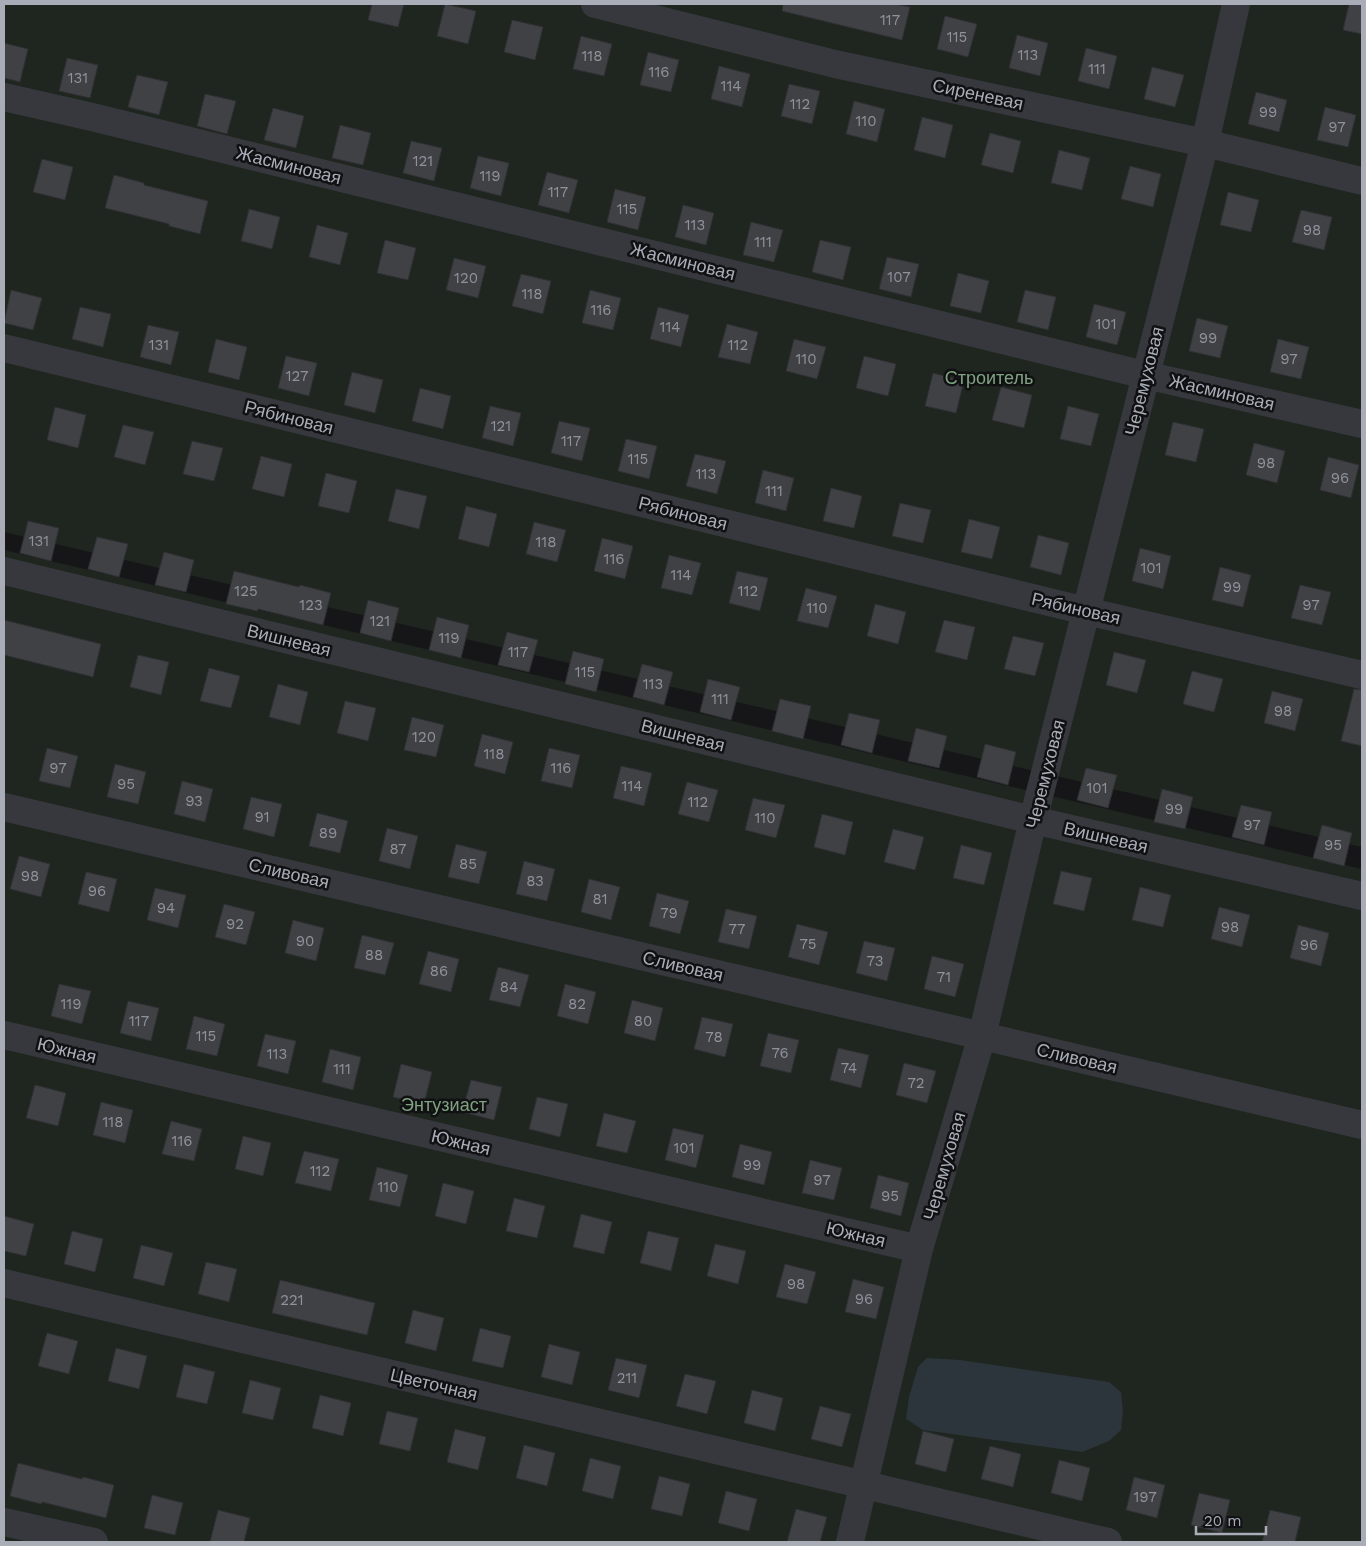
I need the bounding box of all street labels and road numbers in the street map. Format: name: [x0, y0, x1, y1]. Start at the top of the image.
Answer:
street label: Сиреневая: [931, 74, 1025, 114]
street label: Жасминовая: [234, 142, 344, 188]
street label: Жасминовая: [628, 238, 738, 284]
street label: Черемуховая: [1120, 324, 1168, 438]
street label: Жасминовая: [1167, 370, 1277, 414]
street label: Рябиновая: [243, 396, 335, 438]
street label: Рябиновая: [637, 492, 729, 534]
street label: Рябиновая: [1030, 588, 1122, 628]
street label: Вишневая: [245, 619, 333, 661]
street label: Вишневая: [639, 714, 727, 756]
street label: Черемуховая: [1021, 717, 1069, 831]
street label: Вишневая: [1062, 817, 1150, 857]
street label: Сливовая: [247, 854, 331, 892]
street label: Сливовая: [641, 947, 725, 985]
street label: Южная: [35, 1033, 99, 1067]
street label: Сливовая: [1035, 1039, 1119, 1077]
street label: Черемуховая: [919, 1109, 969, 1223]
street label: Южная: [429, 1125, 493, 1159]
street label: Южная: [824, 1217, 888, 1251]
street label: Цветочная: [388, 1364, 480, 1404]

